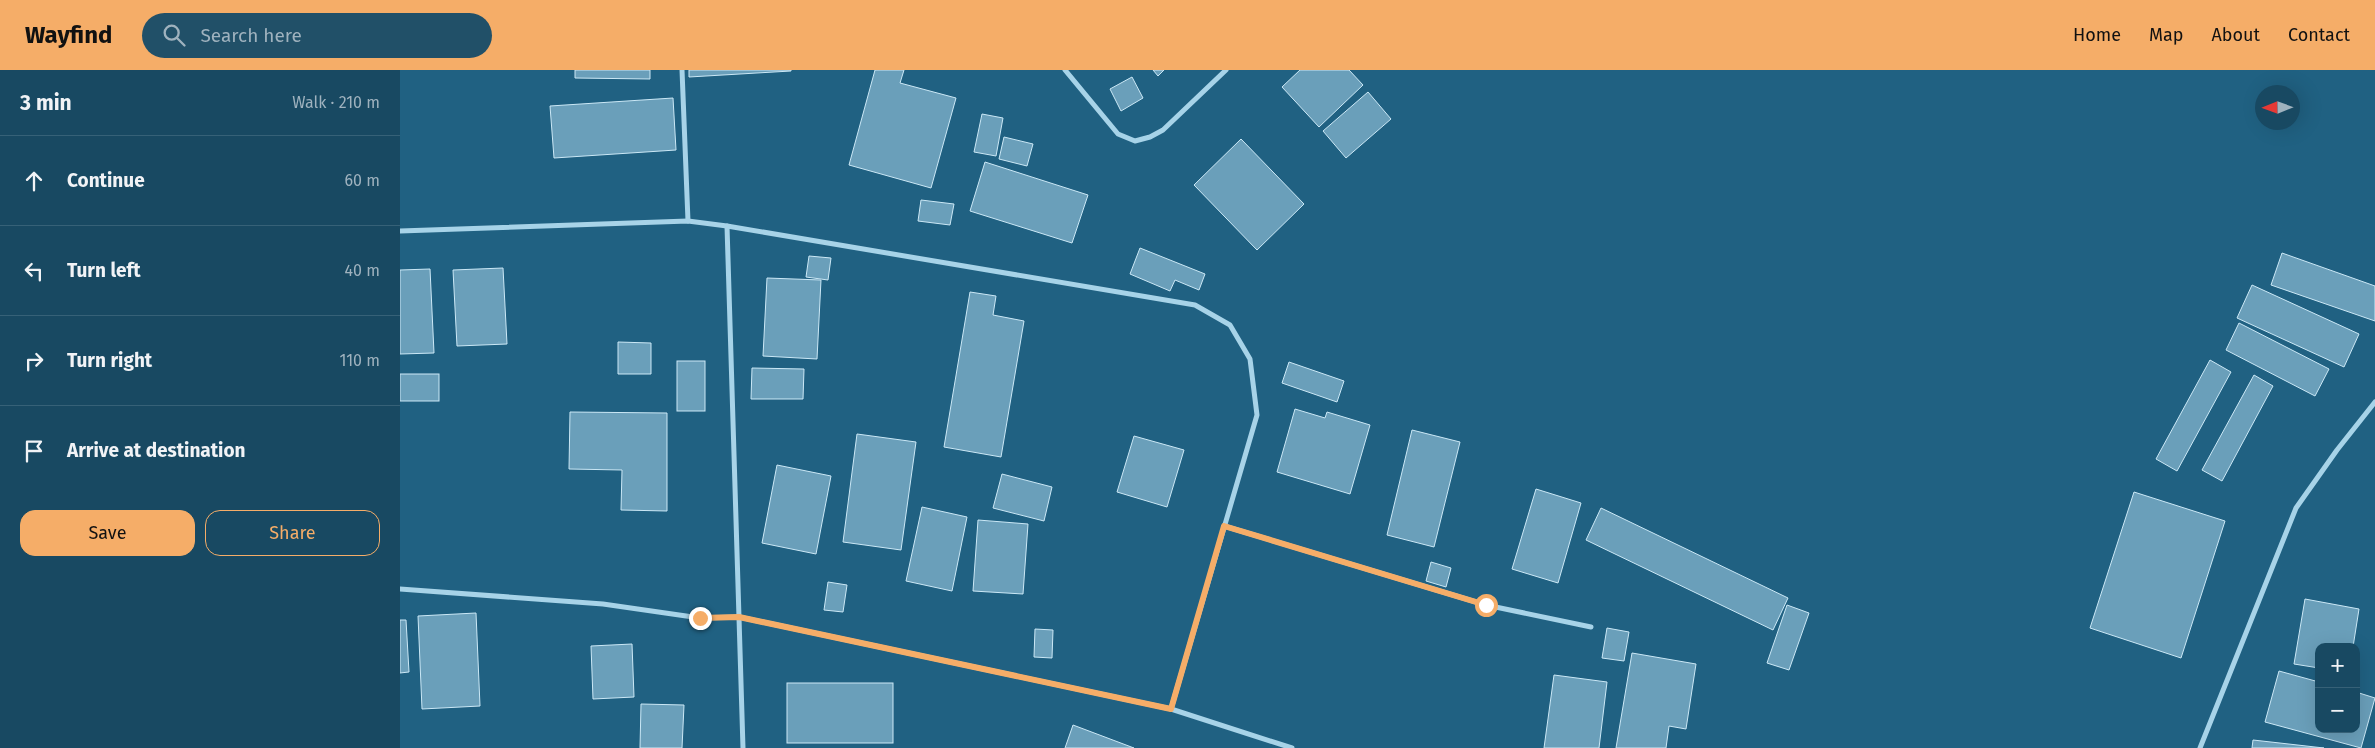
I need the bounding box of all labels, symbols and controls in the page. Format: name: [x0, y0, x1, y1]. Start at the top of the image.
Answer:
search box: [142, 13, 492, 58]
text: Wayfind: [25, 21, 112, 49]
icon: search: [160, 21, 188, 49]
text: Search here: [200, 24, 302, 47]
text: Home: [2073, 24, 2121, 46]
text: Map: [2149, 24, 2183, 46]
text: About: [2211, 24, 2260, 46]
text: Contact: [2288, 24, 2350, 46]
north arrow: [2255, 85, 2300, 130]
text: 3 min: [20, 90, 72, 116]
text: Walk · 210 m: [292, 93, 380, 112]
icon: ahead: [20, 167, 48, 195]
text: Continue: [67, 169, 145, 192]
text: 60 m: [345, 171, 380, 190]
icon: left: [20, 257, 48, 285]
text: Turn left: [67, 259, 141, 282]
text: 40 m: [345, 261, 380, 280]
icon: right: [20, 347, 48, 375]
text: Turn right: [67, 349, 152, 372]
text: 110 m: [339, 351, 380, 370]
icon: arrive: [20, 437, 48, 465]
text: Arrive at destination: [67, 439, 246, 462]
button: Save: [20, 510, 195, 556]
button: Share: [205, 510, 380, 556]
route start: [1475, 594, 1498, 617]
route end: [689, 607, 712, 630]
map controls: [2315, 643, 2360, 733]
button: +: [2315, 643, 2360, 688]
button: −: [2315, 688, 2360, 733]

